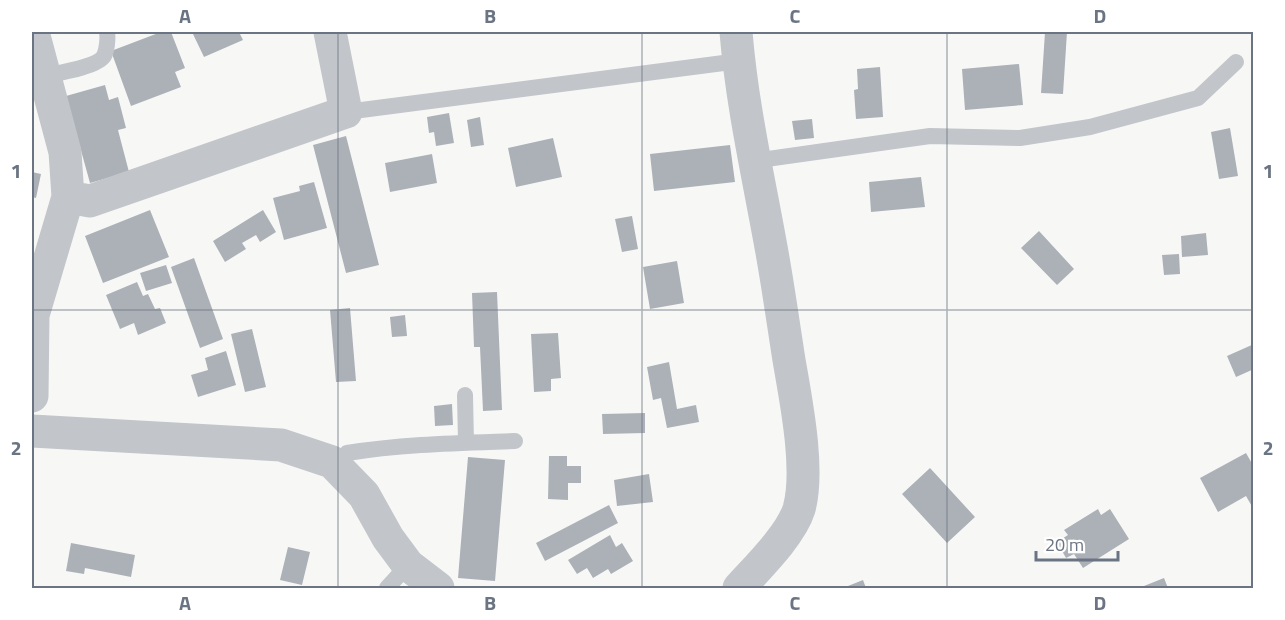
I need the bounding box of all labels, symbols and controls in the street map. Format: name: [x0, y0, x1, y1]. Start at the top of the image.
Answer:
text: A: [179, 0, 191, 31]
text: B: [484, 0, 496, 31]
text: C: [790, 0, 801, 31]
text: D: [1094, 0, 1106, 31]
text: 1: [10, 155, 22, 186]
text: 1: [1262, 155, 1274, 186]
text: 2: [10, 432, 22, 463]
text: 2: [1262, 432, 1274, 463]
scale bar: [1036, 524, 1118, 562]
text: 20 m: [1045, 531, 1084, 558]
text: A: [179, 587, 191, 618]
text: B: [484, 587, 496, 618]
text: C: [790, 587, 801, 618]
text: D: [1094, 587, 1106, 618]

